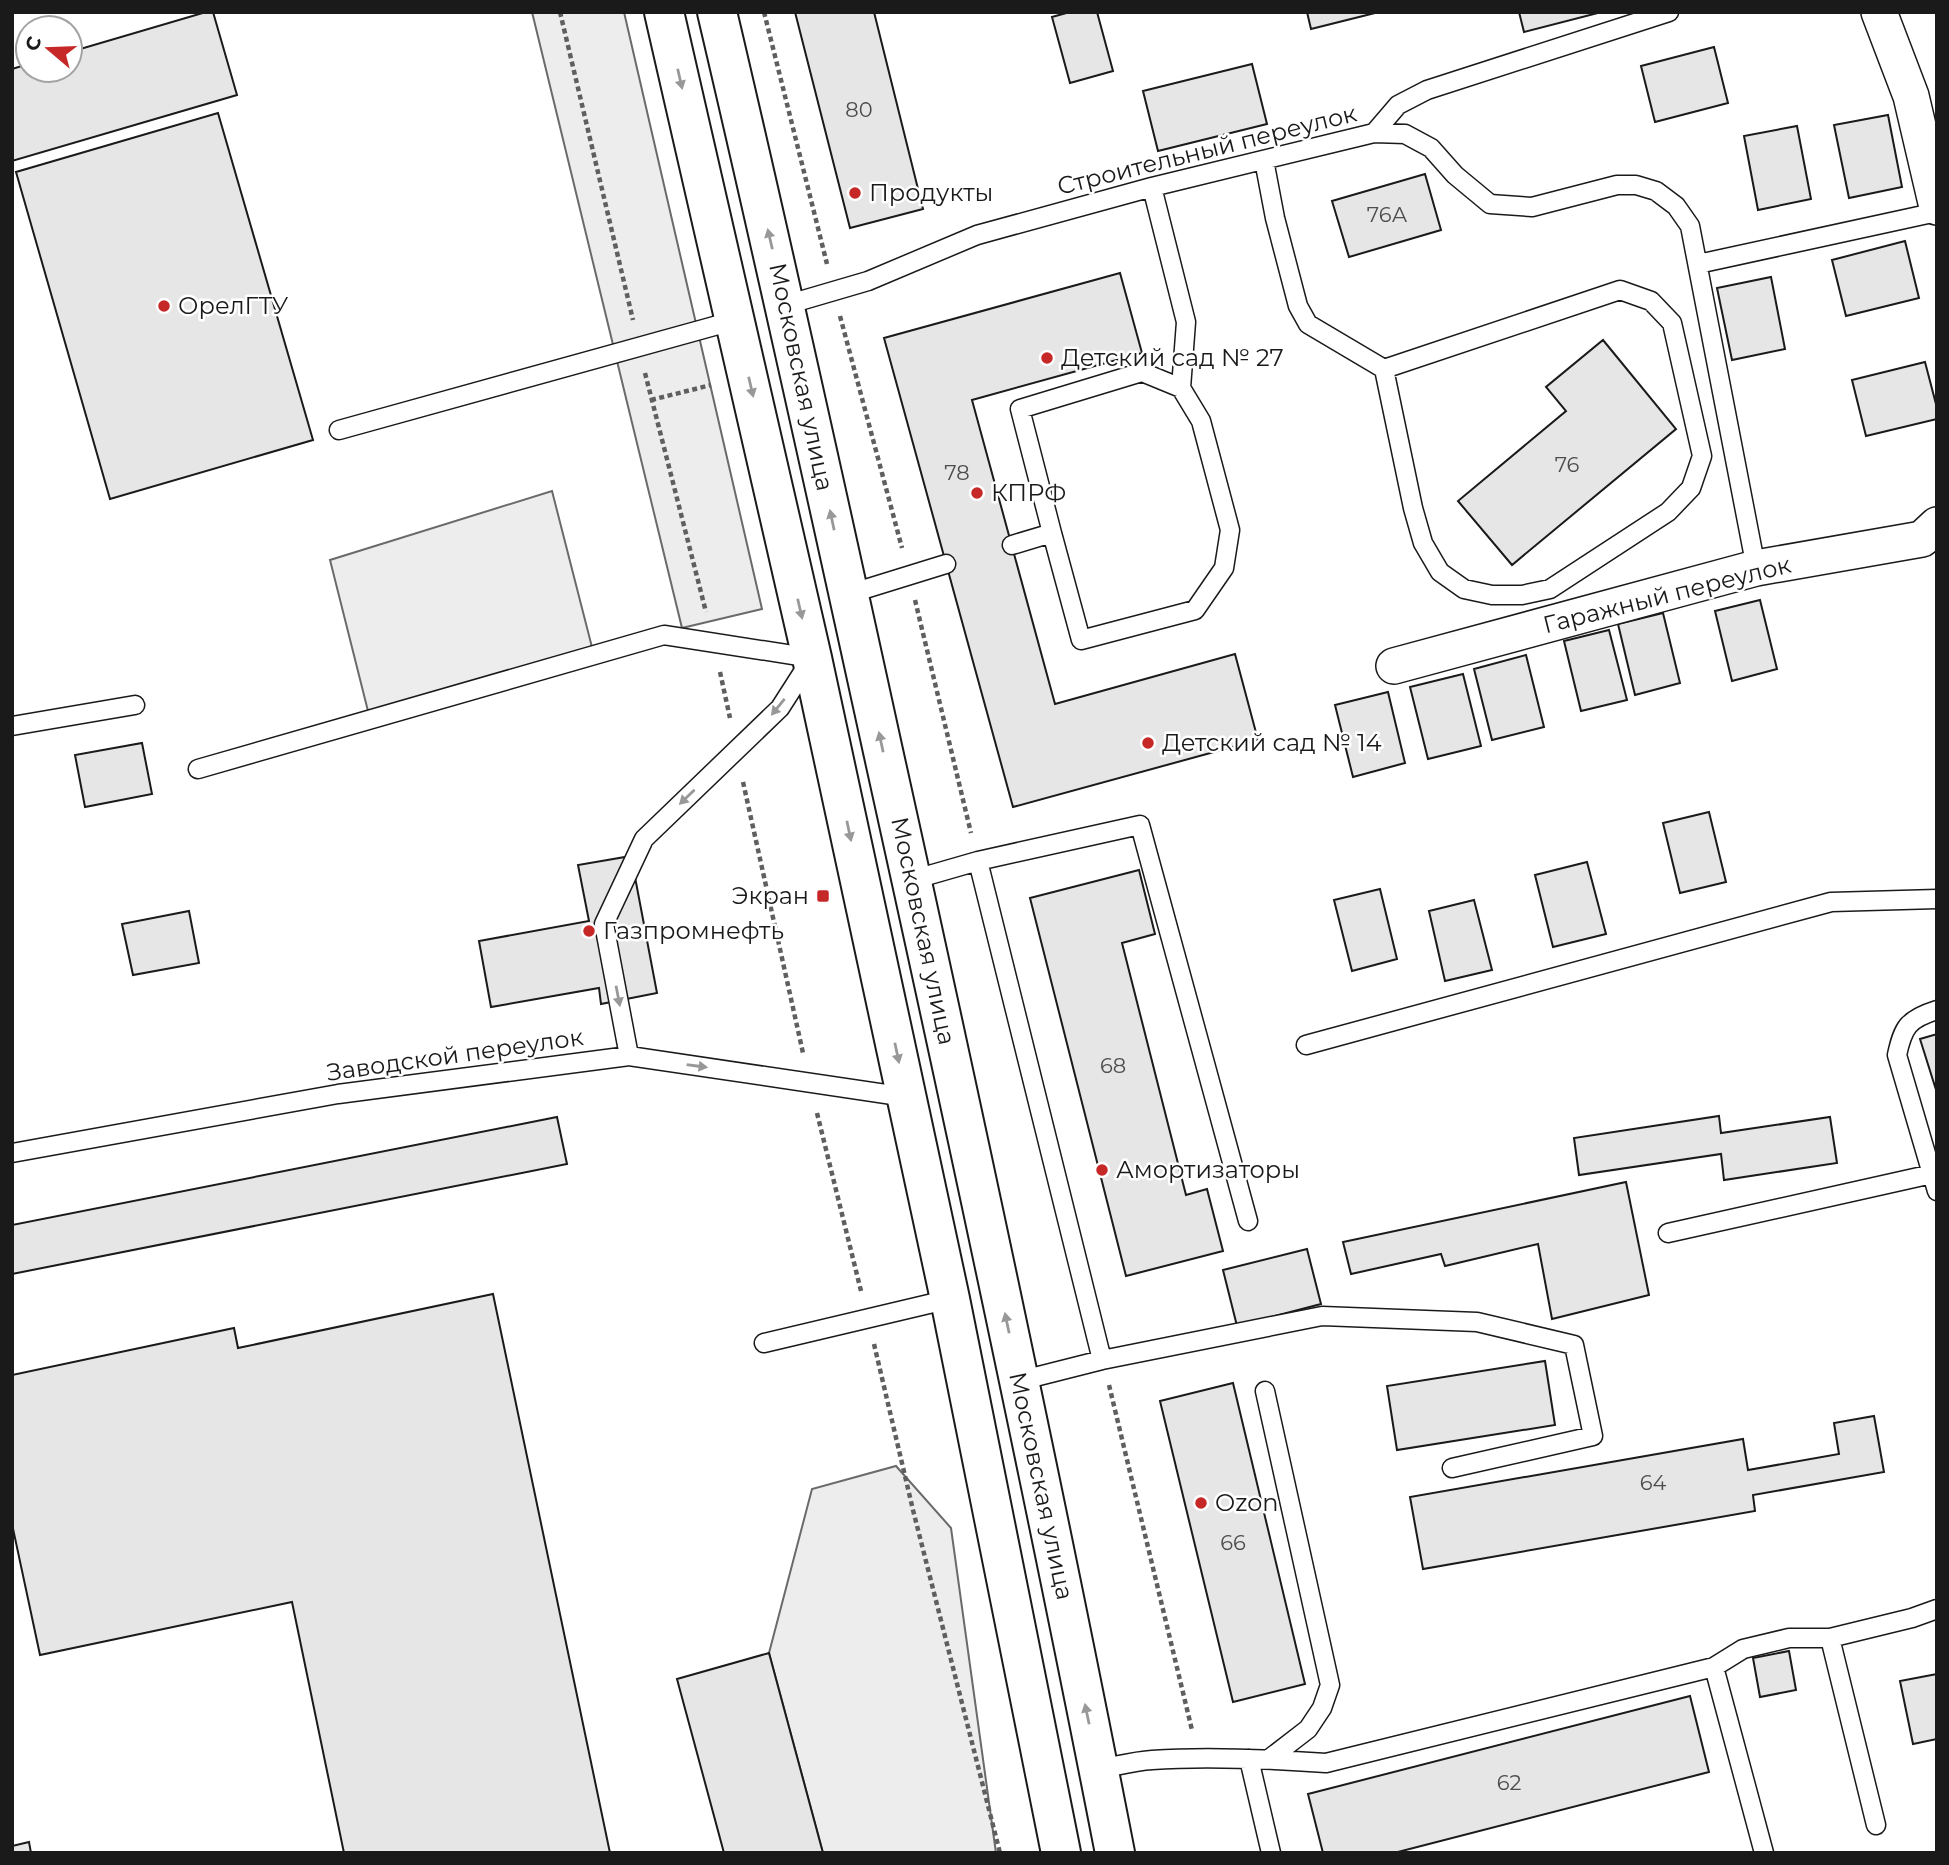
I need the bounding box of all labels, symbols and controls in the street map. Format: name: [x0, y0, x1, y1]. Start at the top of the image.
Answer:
north arrow: [14, 14, 84, 84]
text: С: [20, 33, 47, 54]
one-way arrow: [674, 68, 685, 90]
house number: 80: [845, 97, 873, 122]
street label: Строительный переулок: [1054, 98, 1360, 201]
place label: Продукты: [869, 178, 993, 207]
marker: Продукты: [847, 185, 863, 201]
house number: 76А: [1367, 202, 1408, 227]
one-way arrow: [765, 228, 776, 250]
street label: Московская улица: [763, 260, 840, 493]
place label: ОрелГТУ: [178, 291, 289, 320]
marker: ОрелГТУ: [156, 298, 172, 314]
place label: Детский сад № 27: [1061, 343, 1284, 372]
marker: Детский сад № 27: [1039, 350, 1055, 366]
one-way arrow: [745, 376, 756, 398]
house number: 76: [1555, 452, 1580, 477]
house number: 78: [944, 460, 970, 485]
place label: КПРФ: [991, 478, 1066, 507]
marker: КПРФ: [969, 485, 985, 501]
one-way arrow: [827, 509, 838, 531]
street label: Гаражный переулок: [1540, 550, 1794, 639]
one-way arrow: [795, 598, 806, 620]
one-way arrow: [771, 699, 786, 716]
place label: Детский сад № 14: [1162, 728, 1382, 757]
one-way arrow: [876, 731, 887, 753]
marker: Детский сад № 14: [1140, 735, 1156, 751]
one-way arrow: [679, 788, 696, 804]
street label: Московская улица: [885, 814, 962, 1047]
one-way arrow: [843, 820, 854, 842]
place label: Экран: [732, 881, 809, 910]
marker: Экран: [815, 888, 831, 904]
place label: Газпромнефть: [603, 916, 784, 945]
marker: Газпромнефть: [581, 923, 597, 939]
one-way arrow: [613, 985, 624, 1007]
street label: Заводской переулок: [325, 1022, 585, 1087]
one-way arrow: [892, 1042, 903, 1064]
house number: 68: [1100, 1053, 1126, 1078]
one-way arrow: [686, 1061, 708, 1072]
place label: Амортизаторы: [1116, 1155, 1300, 1184]
marker: Амортизаторы: [1094, 1162, 1110, 1178]
one-way arrow: [1001, 1312, 1012, 1334]
street label: Московская улица: [1003, 1369, 1080, 1602]
house number: 64: [1640, 1470, 1666, 1495]
place label: Ozon: [1215, 1488, 1278, 1517]
marker: Ozon: [1193, 1495, 1209, 1511]
house number: 66: [1220, 1530, 1246, 1555]
one-way arrow: [1082, 1703, 1093, 1725]
house number: 62: [1497, 1770, 1521, 1795]

